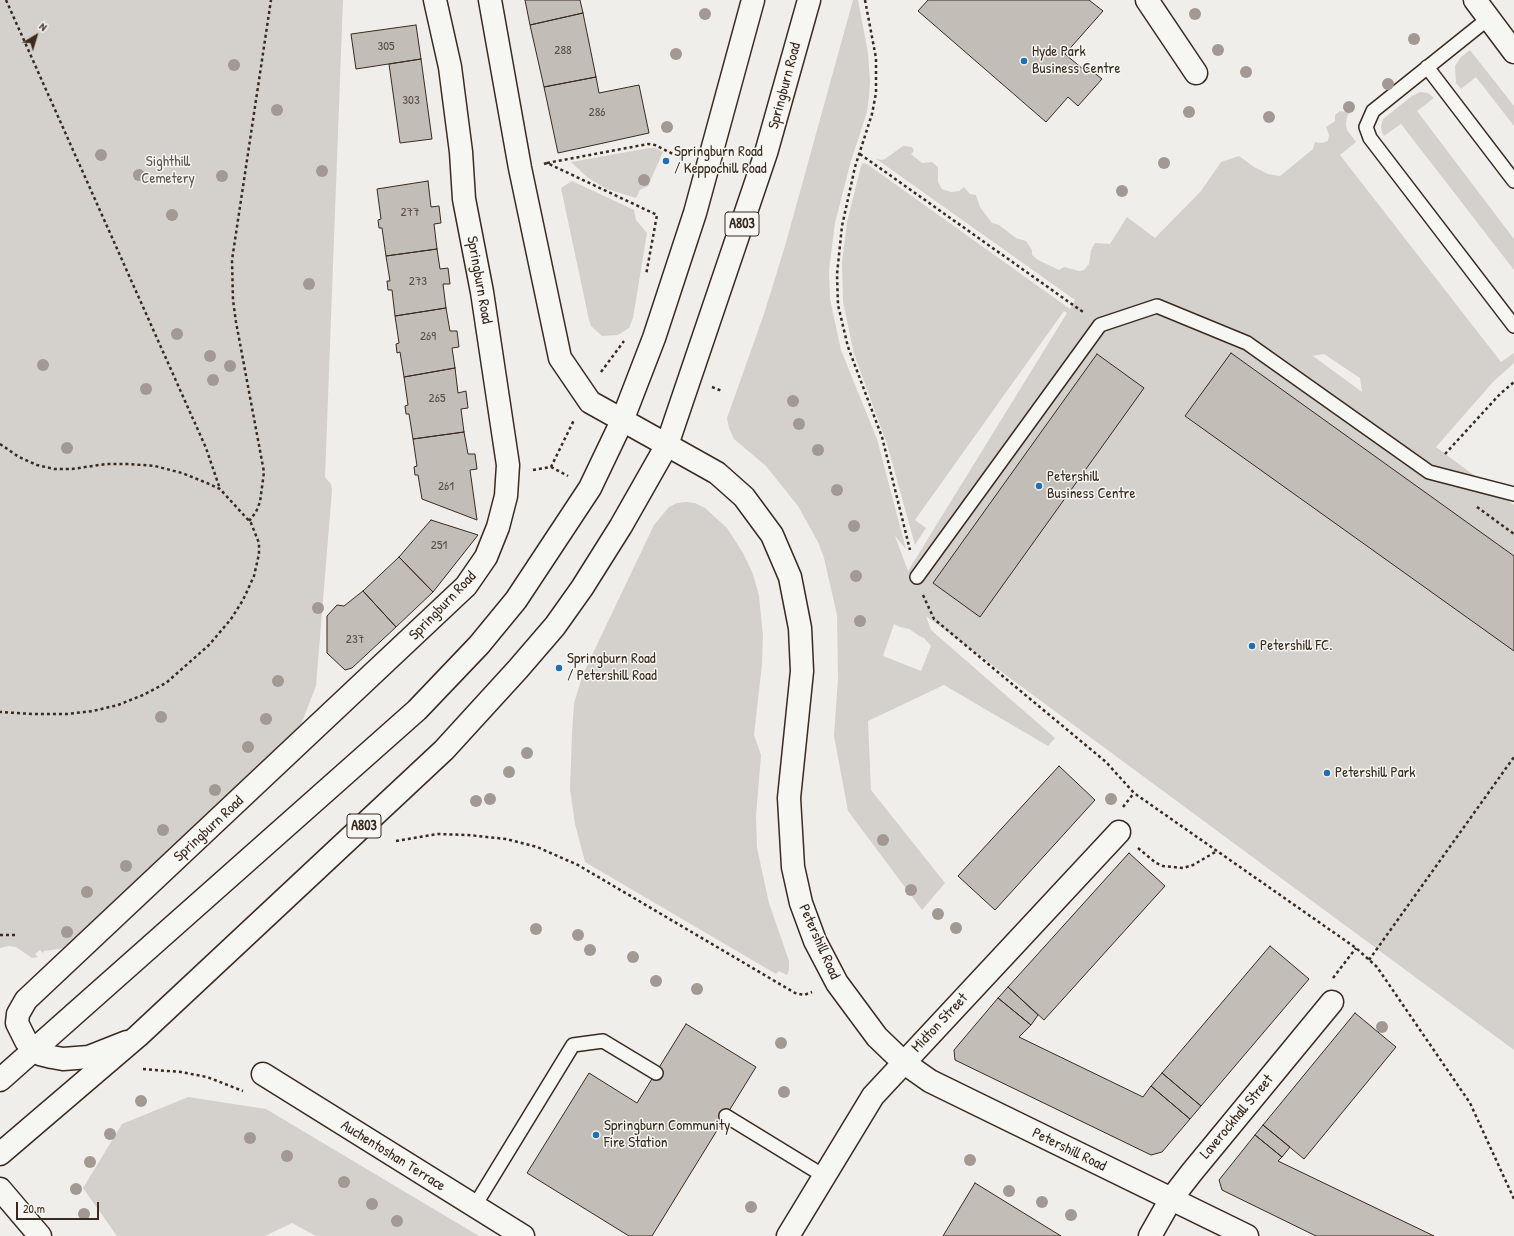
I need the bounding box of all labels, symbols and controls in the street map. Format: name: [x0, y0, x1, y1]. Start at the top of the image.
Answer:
north arrow: [16, 16, 56, 56]
text: N: [37, 19, 50, 34]
house number: 305: [377, 39, 395, 55]
street label: Springburn Road: [765, 41, 805, 131]
house number: 288: [554, 43, 572, 59]
place label: Hyde Park Business Centre: [1032, 43, 1120, 78]
marker: Hyde Park Business Centre: [1019, 56, 1029, 66]
house number: 303: [402, 93, 420, 109]
house number: 286: [589, 105, 605, 121]
place label: Springburn Road / Keppochill Road: [674, 143, 766, 178]
park label: Sighthill Cemetery: [141, 153, 195, 188]
marker: Springburn Road / Keppochill Road: [661, 156, 671, 166]
house number: 277: [401, 205, 419, 221]
road number: A803: [725, 212, 759, 236]
street label: Springburn Road: [462, 235, 496, 325]
house number: 273: [409, 274, 427, 290]
house number: 269: [420, 329, 436, 345]
house number: 265: [429, 391, 445, 407]
place label: Petershill Business Centre: [1047, 468, 1135, 503]
house number: 261: [438, 479, 454, 495]
marker: Petershill Business Centre: [1034, 481, 1044, 491]
house number: 251: [431, 538, 447, 554]
street label: Springburn Road: [406, 568, 480, 644]
house number: 237: [346, 632, 364, 648]
place label: Petershill FC.: [1260, 637, 1332, 655]
marker: Petershill FC.: [1247, 641, 1257, 651]
place label: Springburn Road / Petershill Road: [567, 650, 657, 685]
marker: Springburn Road / Petershill Road: [554, 663, 564, 673]
place label: Petershill Park: [1335, 764, 1416, 782]
marker: Petershill Park: [1322, 768, 1332, 778]
street label: Springburn Road: [170, 792, 248, 866]
road number: A803: [347, 814, 381, 838]
street label: Petershill Road: [795, 902, 843, 982]
street label: Midton Street: [908, 990, 972, 1056]
street label: Laverockhall Street: [1197, 1071, 1277, 1163]
street label: Auchentoshan Terrace: [337, 1117, 449, 1195]
place label: Springburn Community Fire Station: [604, 1117, 730, 1152]
street label: Petershill Road: [1029, 1124, 1109, 1176]
marker: Springburn Community Fire Station: [591, 1130, 601, 1140]
scale bar: [18, 1194, 101, 1220]
text: 20 m: [23, 1200, 45, 1217]

